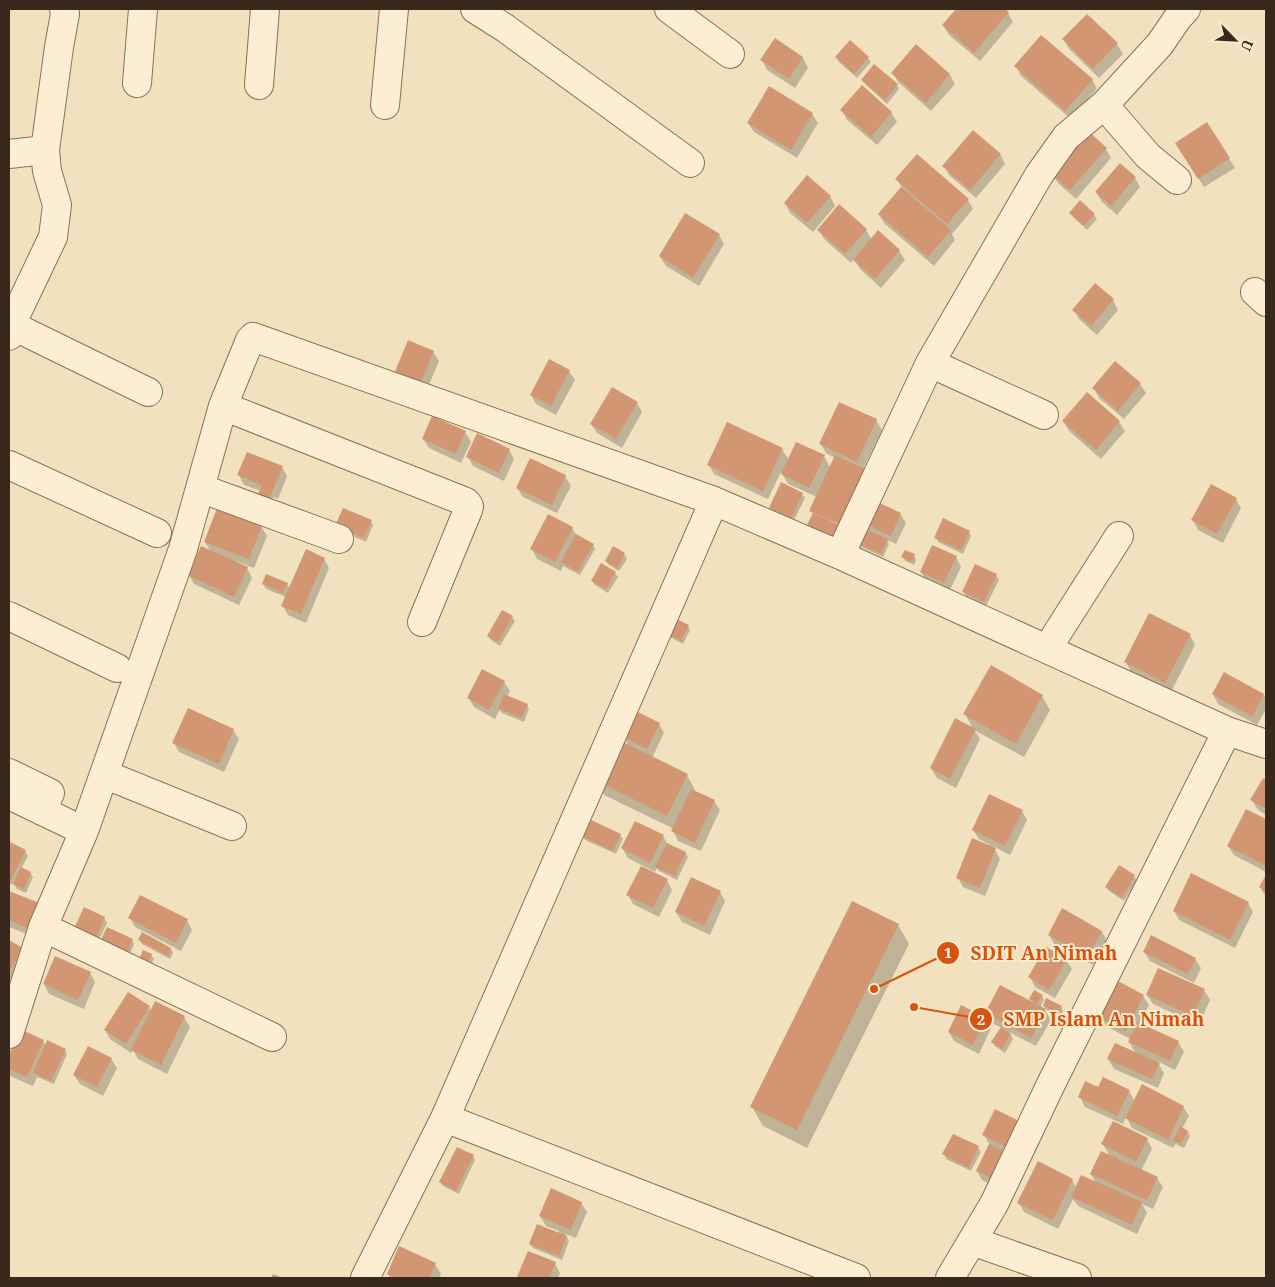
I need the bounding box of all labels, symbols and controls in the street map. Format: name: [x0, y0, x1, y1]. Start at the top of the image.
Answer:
north arrow: [1210, 15, 1260, 65]
text: U: [1236, 37, 1258, 55]
callout: SDIT An Nimah: [935, 936, 1127, 970]
text: SDIT An Nimah: [971, 940, 1118, 966]
text: 1: [944, 942, 952, 962]
callout: SMP Islam An Nimah: [969, 1002, 1215, 1036]
text: SMP Islam An Nimah: [1003, 1006, 1205, 1032]
text: 2: [977, 1009, 985, 1029]

